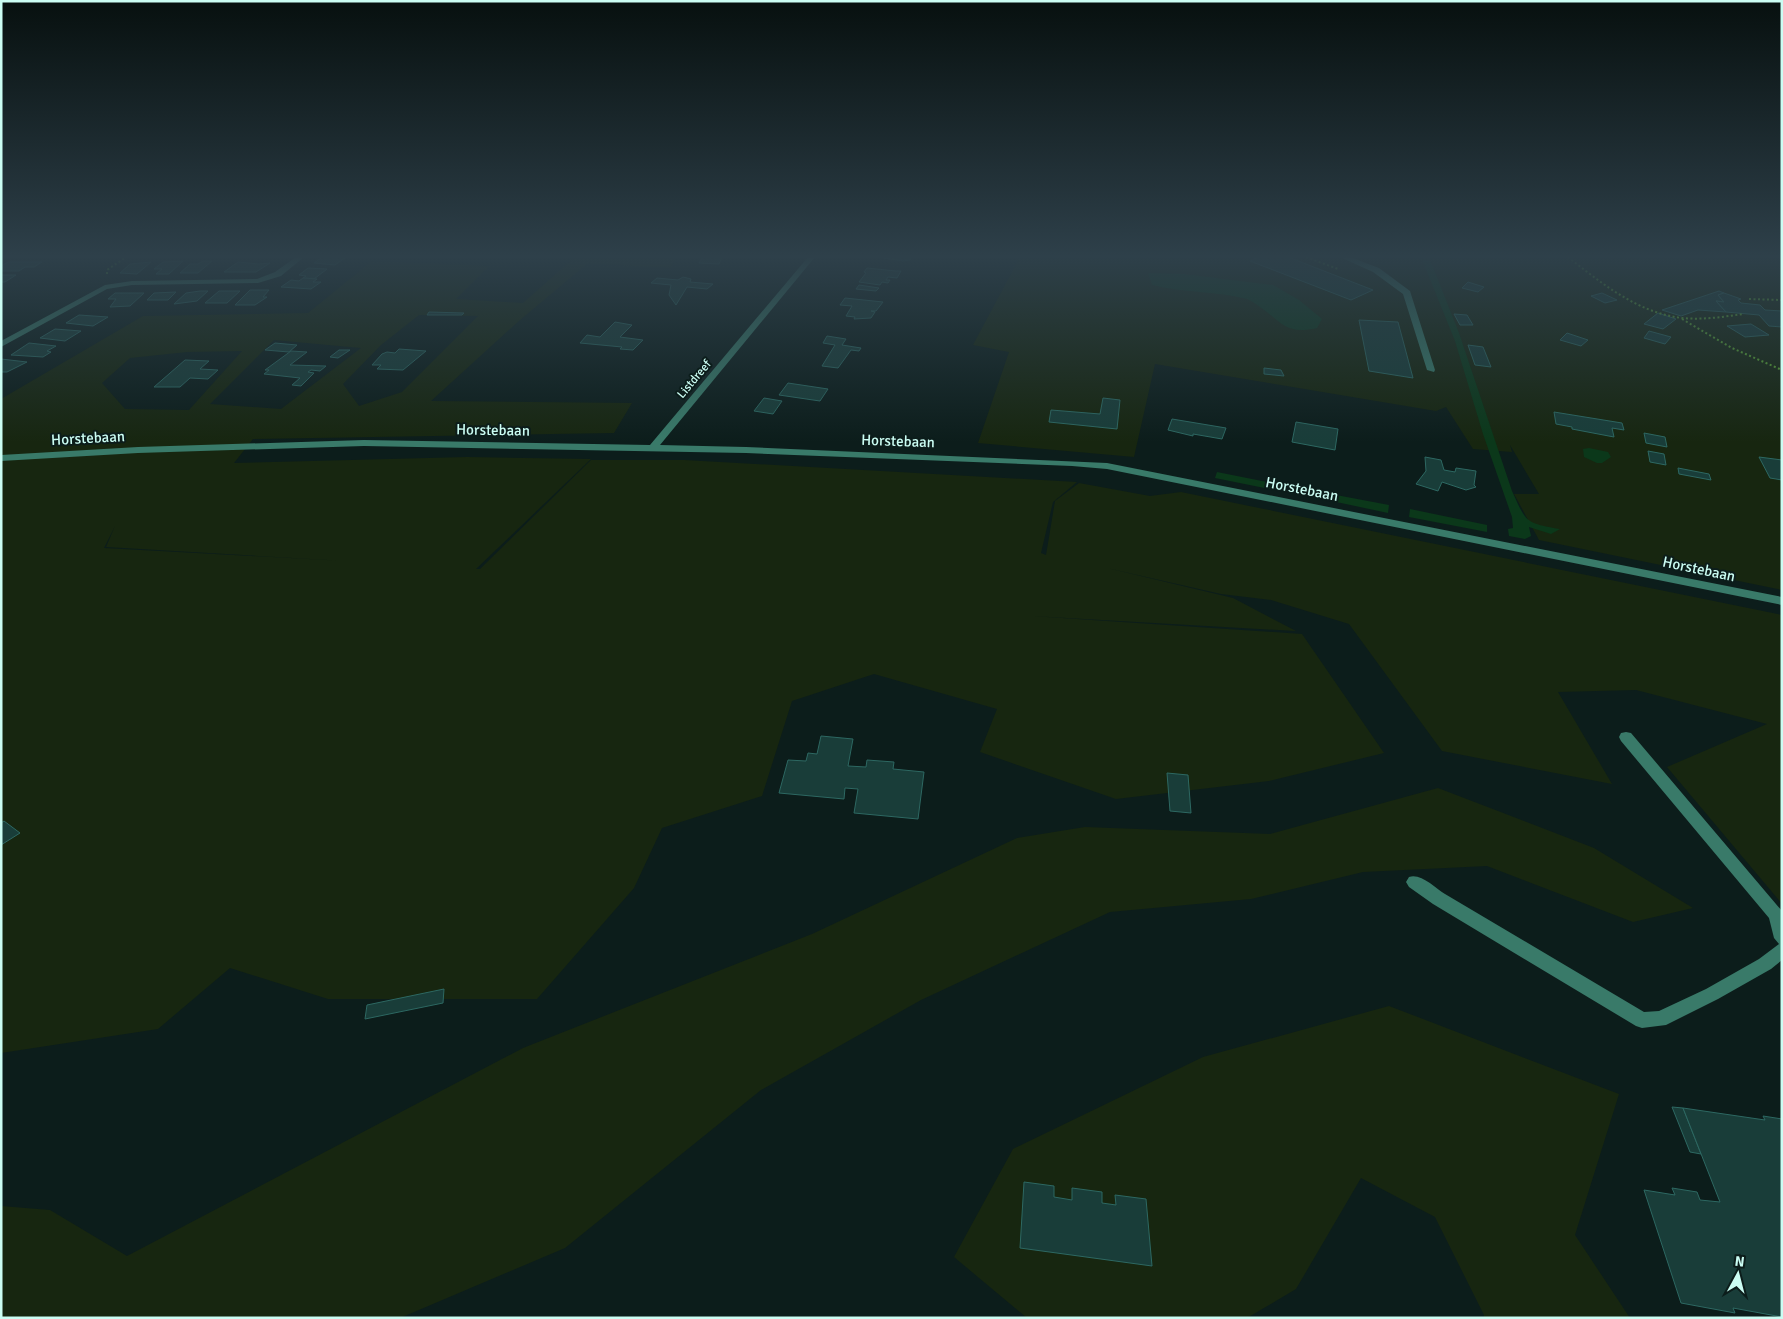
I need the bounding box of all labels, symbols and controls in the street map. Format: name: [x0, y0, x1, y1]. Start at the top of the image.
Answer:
street label: Listdreef: [674, 356, 715, 401]
street label: Horstebaan: [456, 420, 530, 440]
street label: Horstebaan: [51, 427, 125, 449]
street label: Horstebaan: [861, 431, 935, 451]
street label: Horstebaan: [1264, 473, 1340, 505]
street label: Horstebaan: [1661, 553, 1737, 585]
north arrow: [1713, 1249, 1763, 1299]
text: N: [1734, 1253, 1745, 1271]

